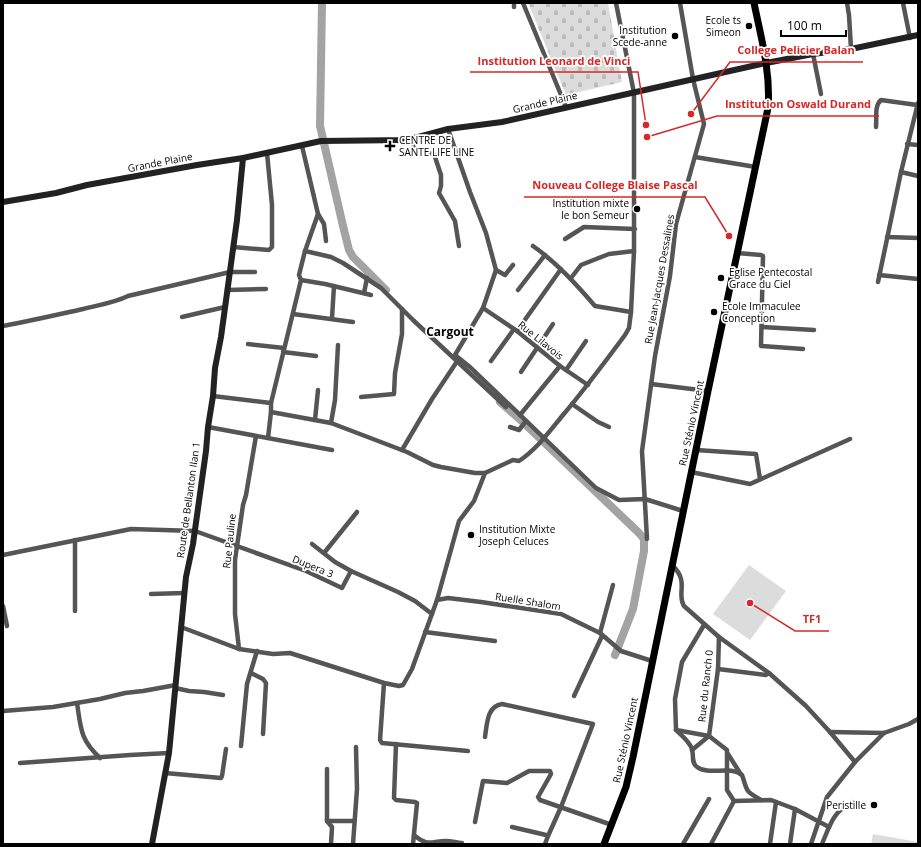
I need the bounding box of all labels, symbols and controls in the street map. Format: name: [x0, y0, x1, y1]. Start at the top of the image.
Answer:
scale bar: [781, 12, 846, 38]
place label: Ecole ts Simeon: [706, 13, 741, 39]
text: 100 m: [787, 17, 822, 34]
marker: Ecole ts Simeon: [744, 21, 754, 31]
place label: Institution Scede-anne: [613, 23, 667, 49]
marker: Institution Scede-anne: [670, 31, 680, 41]
callout: College Pelicier Balan: [730, 39, 863, 62]
text: College Pelicier Balan: [737, 42, 855, 57]
callout: Institution Leonard de Vinci: [470, 49, 638, 72]
text: Institution Leonard de Vinci: [478, 53, 630, 68]
street label: Grande Plaine: [511, 88, 579, 116]
callout: Institution Oswald Durand: [717, 93, 879, 116]
text: Institution Oswald Durand: [725, 96, 871, 111]
place label: CENTRE DE SANTE LIFE LINE: [399, 133, 474, 159]
marker: CENTRE DE SANTE LIFE LINE: [384, 140, 396, 152]
street label: Grande Plaine: [126, 149, 194, 175]
callout: Nouveau College Blaise Pascal: [524, 174, 705, 197]
text: Nouveau College Blaise Pascal: [532, 177, 698, 192]
place label: Institution mixte le bon Semeur: [552, 196, 629, 222]
marker: Institution mixte le bon Semeur: [632, 204, 642, 214]
street label: Rue Jean-Jacques Dessalines: [641, 213, 677, 345]
place label: Eglise Pentecostal Grace du Ciel: [729, 265, 812, 291]
marker: Eglise Pentecostal Grace du Ciel: [716, 273, 726, 283]
place label: Ecole Immaculee Conception: [722, 299, 801, 325]
marker: Ecole Immaculee Conception: [709, 307, 719, 317]
street label: Rue Lilavois: [515, 317, 567, 363]
district label: Cargout: [426, 323, 474, 340]
street label: Rue Sténio Vincent: [675, 378, 707, 467]
street label: Route de Bellanton Ilan 1: [173, 441, 203, 559]
street label: Rue Pauline: [219, 513, 239, 569]
place label: Institution Mixte Joseph Celuces: [478, 522, 556, 548]
marker: Institution Mixte Joseph Celuces: [466, 530, 476, 540]
street label: Dupera 3: [290, 551, 336, 581]
street label: Ruelle Shalom: [494, 589, 562, 613]
callout: TF1: [795, 608, 829, 631]
text: TF1: [803, 611, 821, 626]
street label: Rue du Ranch 0: [694, 649, 716, 723]
street label: Rue Sténio Vincent: [609, 695, 641, 784]
place label: Peristille: [826, 798, 866, 812]
marker: Peristille: [869, 800, 879, 810]

